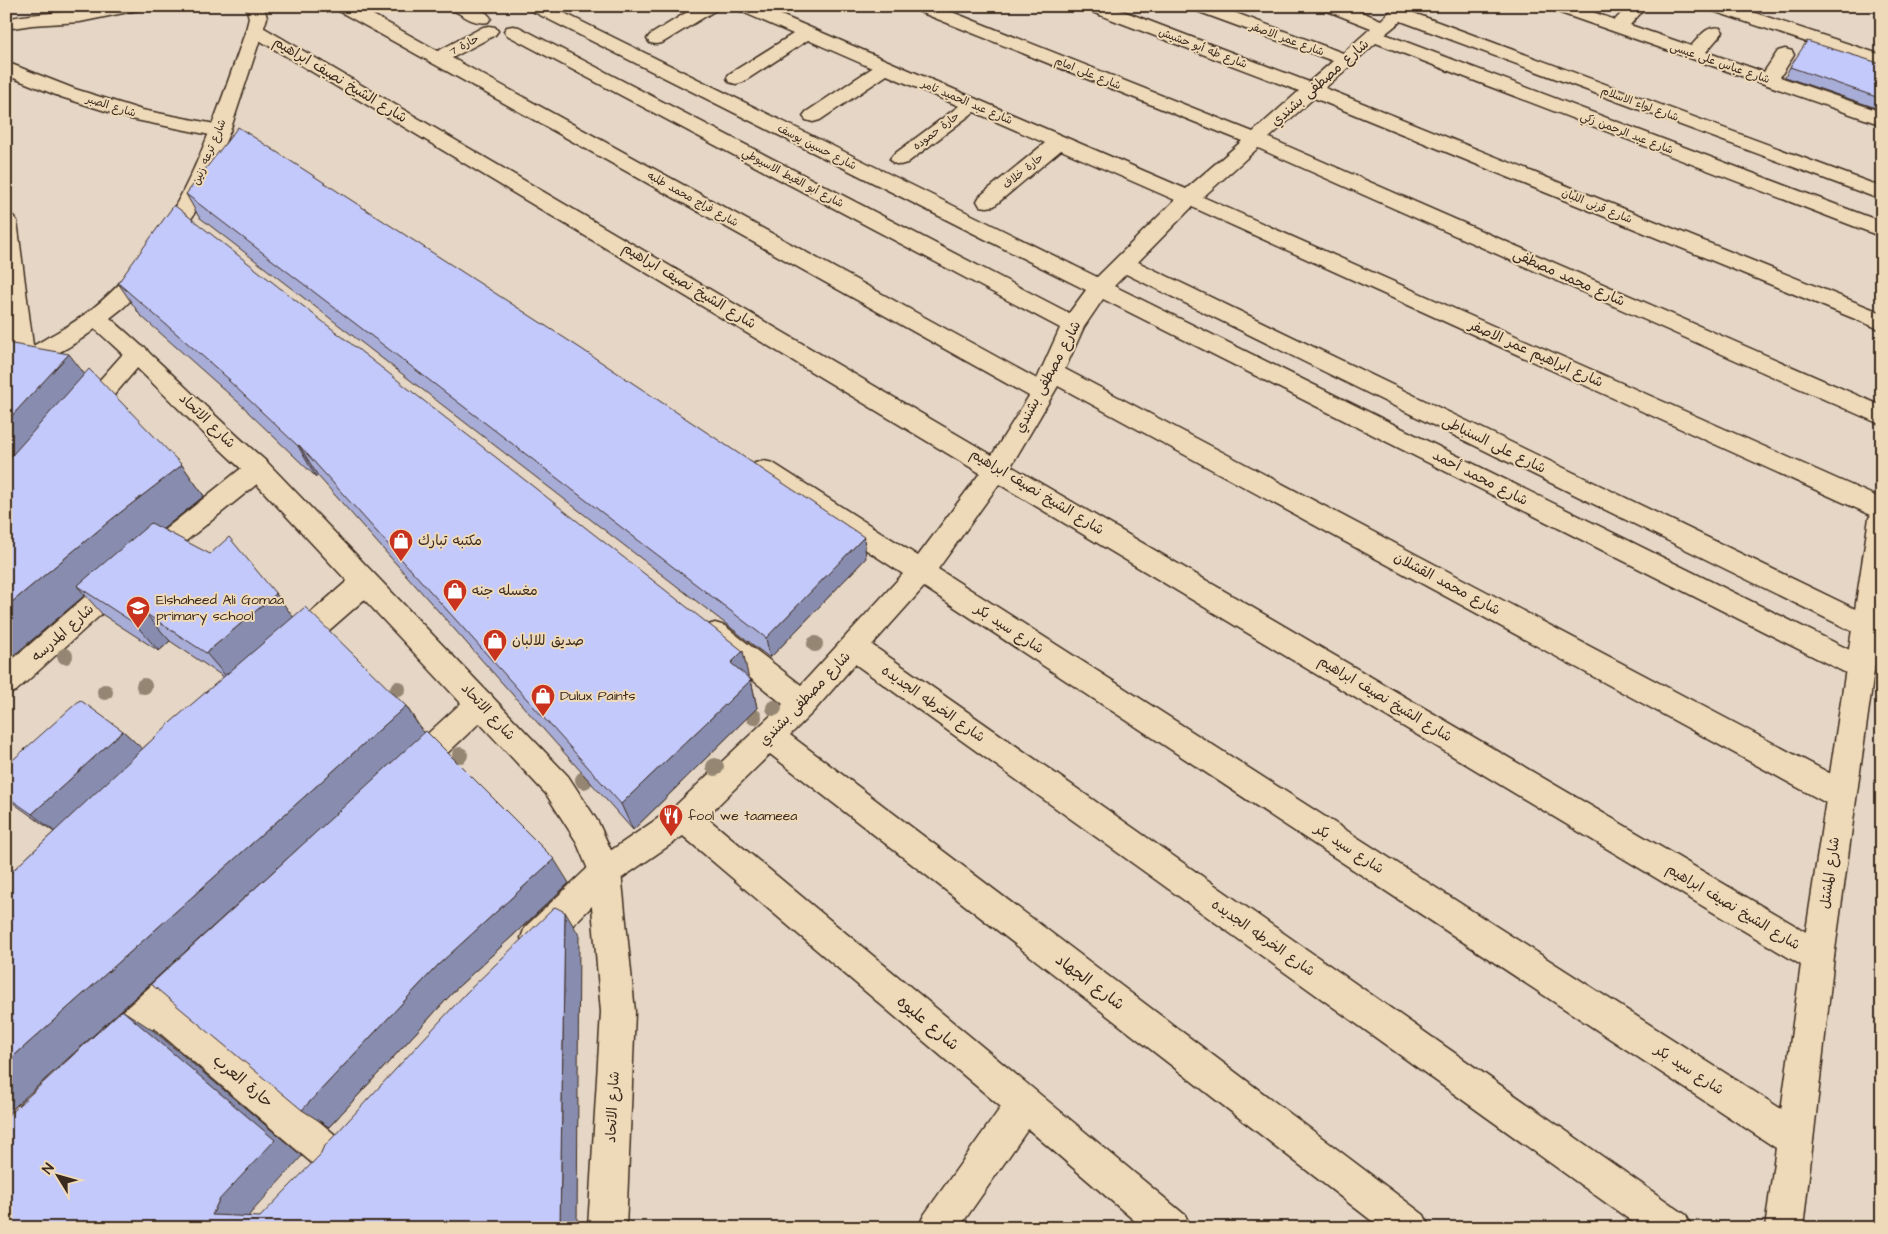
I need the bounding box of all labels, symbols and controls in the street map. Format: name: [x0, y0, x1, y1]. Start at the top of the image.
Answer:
street label: شارع عمر الاصفر: [1247, 18, 1326, 60]
street label: شارع طه أبو حشيش: [1156, 24, 1249, 73]
street label: حارة 7: [447, 31, 481, 59]
street label: شارع الشيخ نصيف ابراهيم: [269, 32, 411, 128]
street label: شارع مصطفى بشندي: [1266, 35, 1374, 131]
street label: شارع عباس على عيسى: [1668, 39, 1772, 88]
street label: شارع على امام: [1052, 53, 1123, 94]
street label: شارع عبد الحميد تامر: [918, 76, 1015, 129]
street label: شارع لواء الاسلام: [1599, 83, 1681, 126]
street label: شارع الصبر: [83, 91, 138, 122]
street label: شارع عبد الرحمن زكي: [1577, 108, 1676, 160]
street label: حارة حموده: [910, 109, 962, 153]
street label: شارع ترعه زنين: [188, 117, 231, 188]
street label: شارع حسين يوسف: [775, 121, 859, 174]
street label: شارع أبو الغيط الاسيوطي: [738, 145, 846, 214]
street label: حارة خلاف: [999, 150, 1047, 192]
street label: شارع فراج محمد طلبه: [644, 168, 741, 231]
street label: شارع قرنى اللبان: [1559, 185, 1635, 228]
street label: شارع الشيخ نصيف ابراهيم: [618, 238, 760, 334]
street label: شارع محمد مصطفى: [1510, 244, 1628, 312]
street label: شارع ابراهيم عمر الاصفر: [1465, 315, 1606, 393]
street label: شارع مصطفى بشندي: [1010, 317, 1086, 437]
street label: شارع الاتحاد: [174, 389, 240, 453]
street label: شارع على السنباطى: [1439, 411, 1549, 479]
street label: شارع الشيخ نصيف ابراهيم: [966, 444, 1108, 540]
street label: شارع محمد أحمد: [1429, 445, 1531, 511]
shop icon: مكتبه تبارك: [388, 528, 414, 562]
place label: مكتبه تبارك: [418, 531, 482, 551]
street label: شارع محمد القشلان: [1390, 548, 1504, 620]
shop icon: مغسله جنه: [442, 578, 468, 612]
place label: مغسله جنه: [472, 581, 538, 601]
place label: Elshaheed Ali Gomaa primary school: [156, 590, 284, 626]
school or university icon: Elshaheed Ali Gomaa primary school: [125, 595, 151, 629]
street label: شارع سيد بكر: [970, 599, 1048, 659]
street label: شارع المدرسه: [27, 600, 99, 666]
shop icon: صديق للالبان: [482, 628, 508, 662]
place label: صديق للالبان: [512, 631, 584, 651]
street label: شارع مصطفى بشندي: [755, 647, 855, 751]
street label: شارع الشيخ نصيف ابراهيم: [1314, 651, 1456, 747]
street label: شارع الخرطه الجديده: [877, 661, 989, 747]
street label: شارع الاتحاد: [456, 679, 520, 745]
shop icon: Dulux Paints: [530, 683, 556, 717]
place label: Dulux Paints: [560, 686, 636, 706]
restaurant icon: fool we taameea: [658, 803, 684, 837]
place label: fool we taameea: [688, 806, 797, 826]
street label: شارع سيد بكر: [1310, 819, 1388, 879]
street label: شارع المشتل: [1815, 836, 1845, 910]
street label: شارع الشيخ نصيف ابراهيم: [1662, 859, 1804, 955]
street label: شارع الخرطه الجديده: [1207, 895, 1319, 981]
street label: شارع الجهاد: [1051, 949, 1129, 1015]
street label: شارع عليوه: [892, 990, 964, 1056]
street label: شارع سيد بكر: [1650, 1040, 1728, 1100]
street label: حارة العرب: [208, 1049, 278, 1113]
street label: شارع الاتحاد: [601, 1071, 625, 1143]
north arrow: [32, 1152, 82, 1202]
text: N: [38, 1159, 59, 1178]

